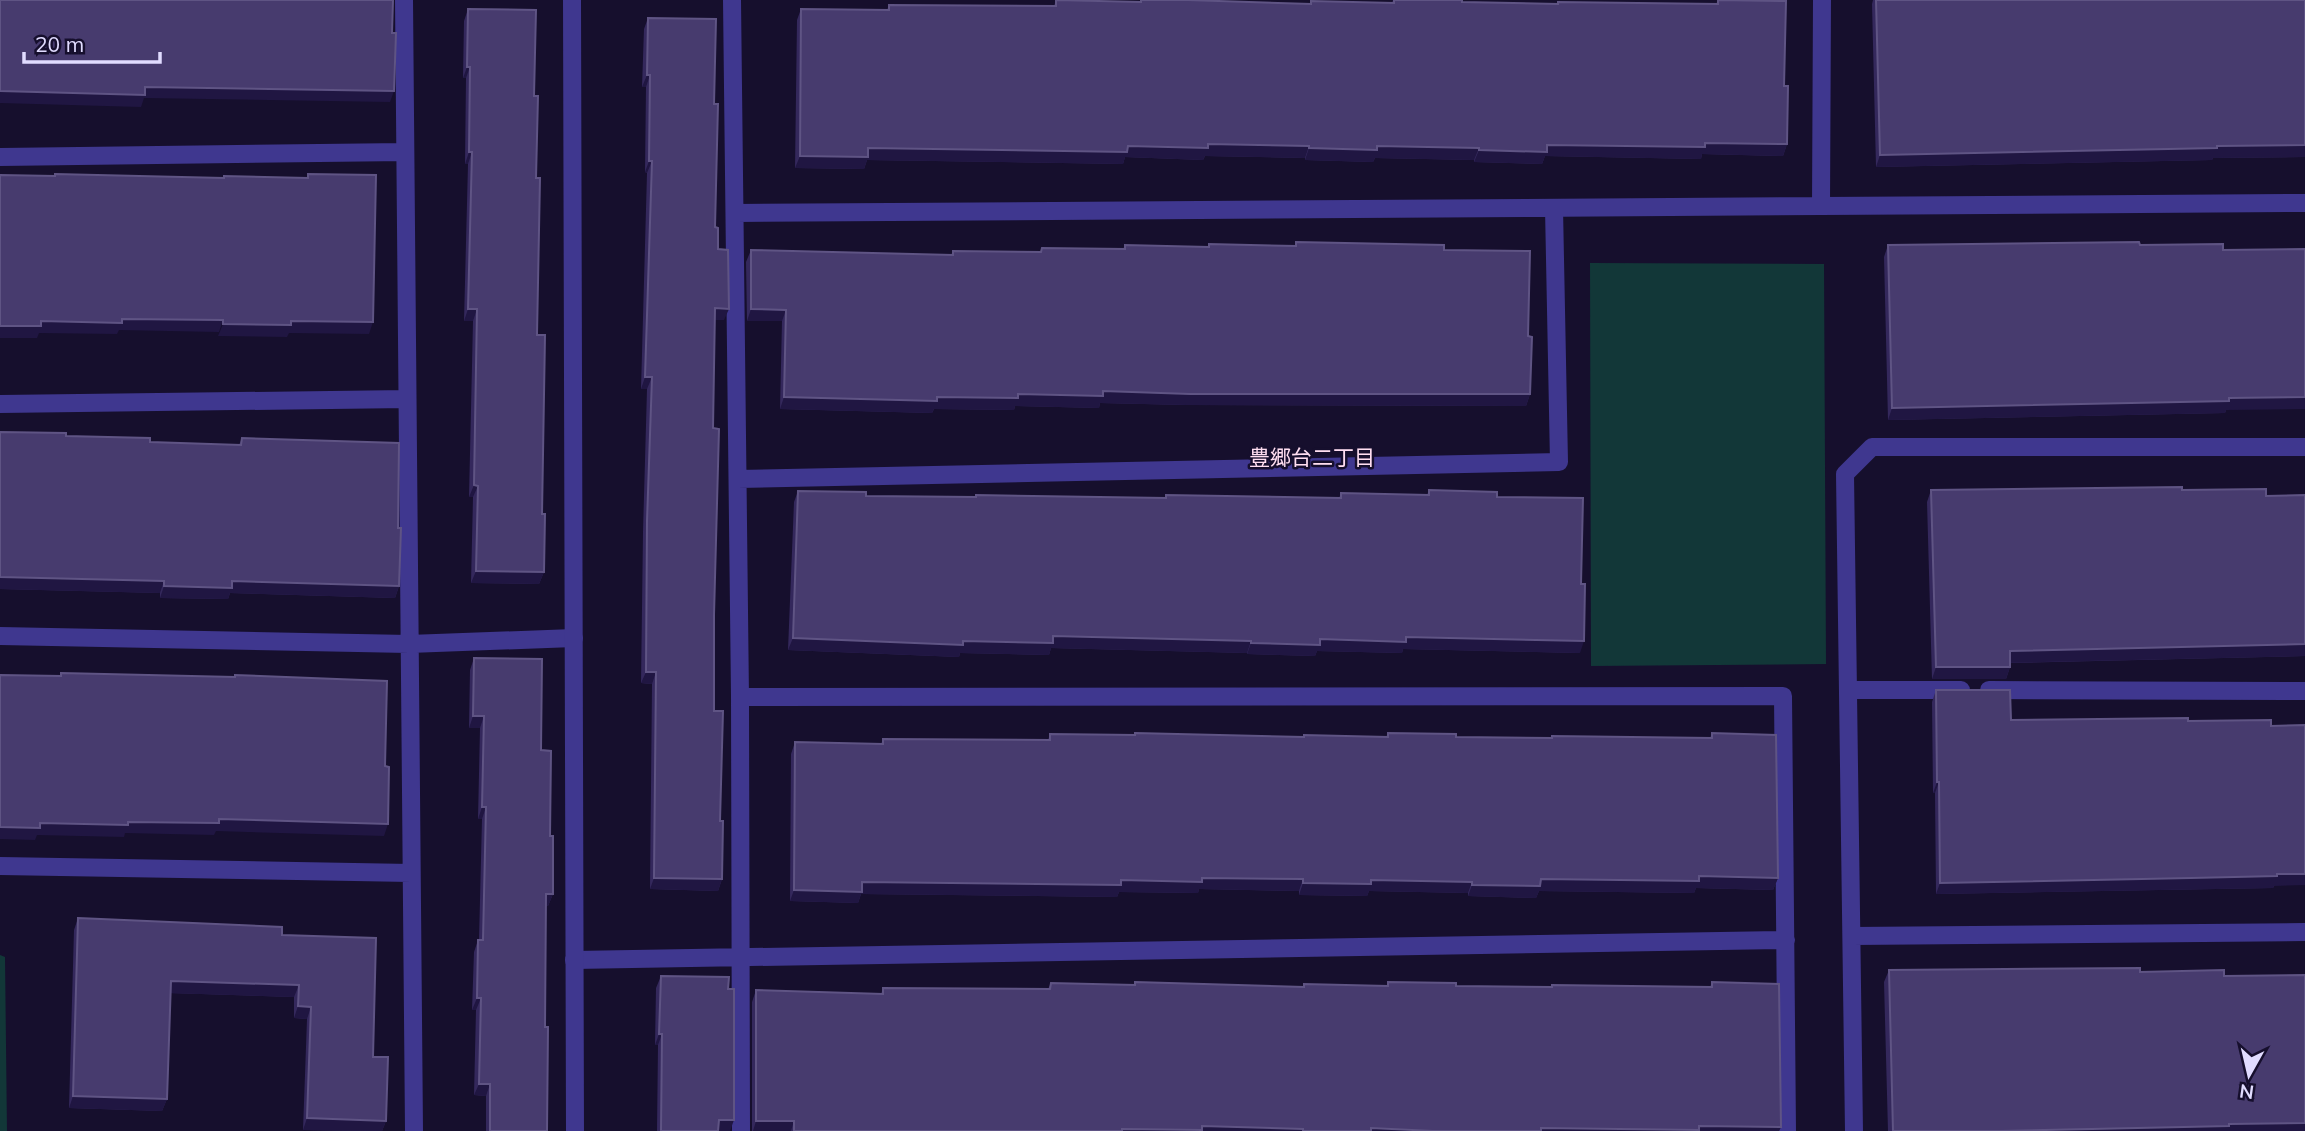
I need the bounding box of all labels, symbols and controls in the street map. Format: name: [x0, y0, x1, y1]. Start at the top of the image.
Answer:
scale bar: [24, 21, 161, 65]
text: 20 m: [35, 31, 84, 57]
district label: 豊郷台二丁目: [1249, 444, 1375, 470]
north arrow: [2214, 1040, 2284, 1110]
text: N: [2238, 1079, 2255, 1105]

